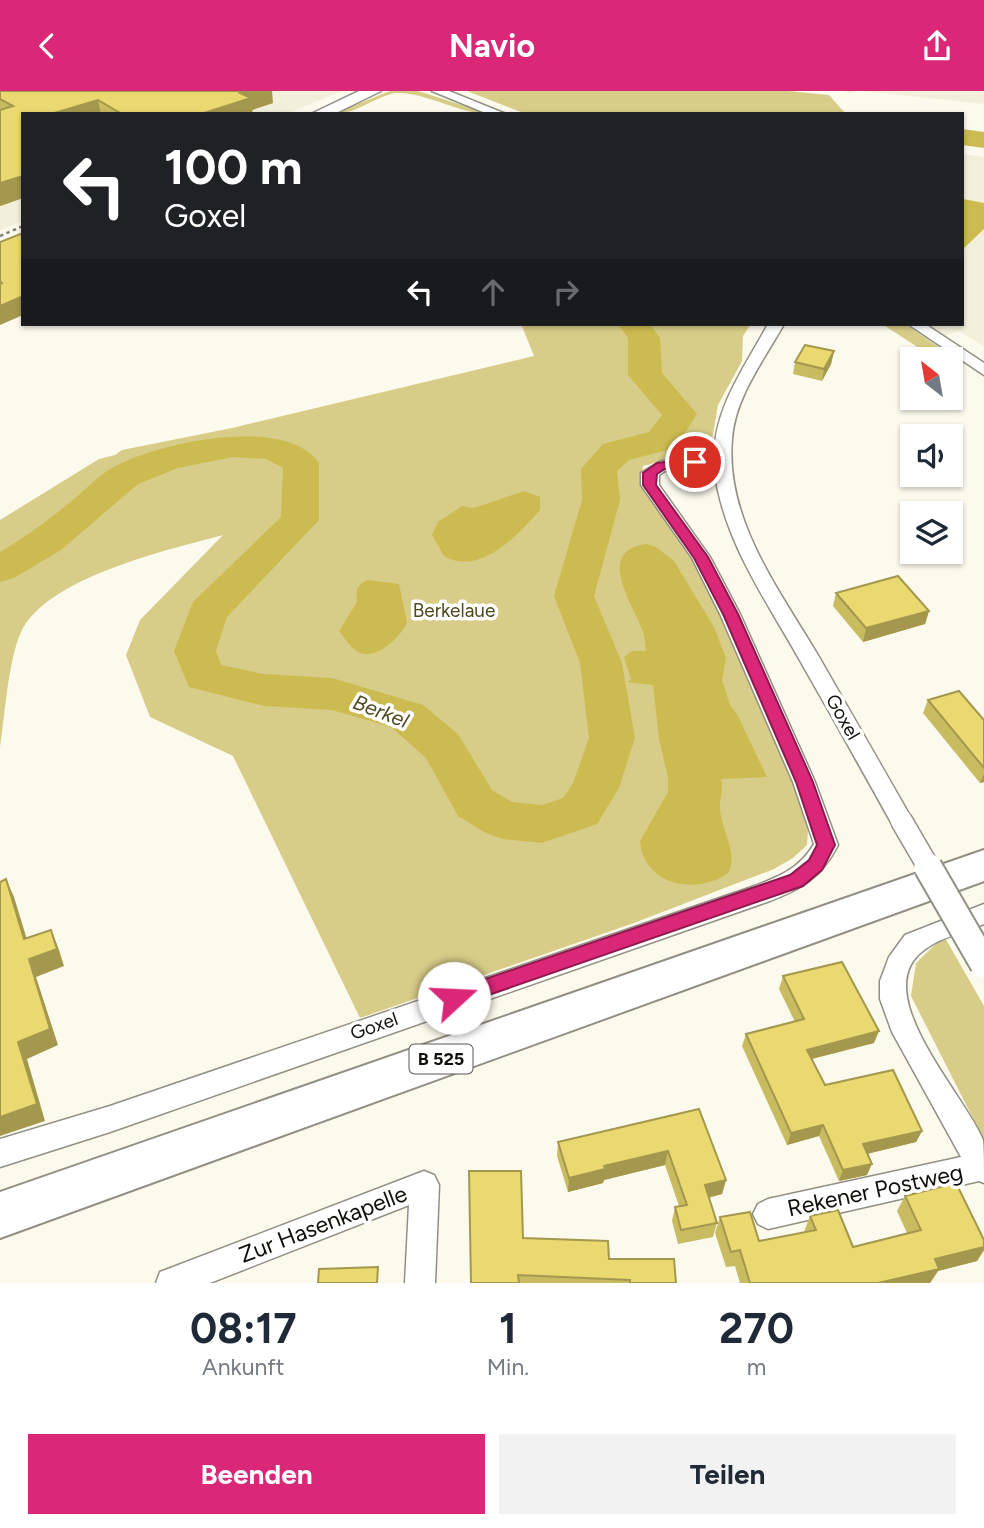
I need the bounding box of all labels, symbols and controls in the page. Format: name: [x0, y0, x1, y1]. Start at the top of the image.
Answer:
icon: back: [28, 27, 66, 65]
text: Navio: [449, 27, 535, 65]
icon: share: [918, 27, 956, 65]
text: 100 m: [164, 137, 303, 196]
icon: left: [49, 140, 140, 231]
text: Goxel: [164, 197, 246, 235]
icon: left: [401, 273, 439, 311]
icon: ahead: [474, 273, 512, 311]
icon: right: [547, 273, 585, 311]
north arrow: [900, 347, 962, 409]
map controls: [900, 347, 963, 564]
button: sound: [900, 424, 963, 487]
pin: [665, 432, 725, 492]
icon: arrive: [676, 443, 714, 481]
button: layers: [900, 501, 963, 564]
park label: Berkelaue: [413, 599, 495, 622]
water label: Berkel: [350, 689, 413, 733]
street label: Goxel: [821, 690, 865, 744]
position arrow: [417, 961, 491, 1035]
street label: Goxel: [347, 1007, 401, 1045]
road number: B 525: [410, 1044, 472, 1073]
street label: Rekener Postweg: [785, 1158, 965, 1222]
street label: Zur Hasenkapelle: [235, 1179, 411, 1269]
text: 08:17: [190, 1303, 297, 1354]
text: 1: [499, 1303, 517, 1354]
text: 270: [719, 1303, 794, 1354]
text: Ankunft: [202, 1353, 285, 1381]
text: Min.: [487, 1353, 529, 1381]
text: m: [747, 1353, 766, 1381]
button: Beenden: [28, 1434, 485, 1514]
button: Teilen: [499, 1434, 956, 1514]

